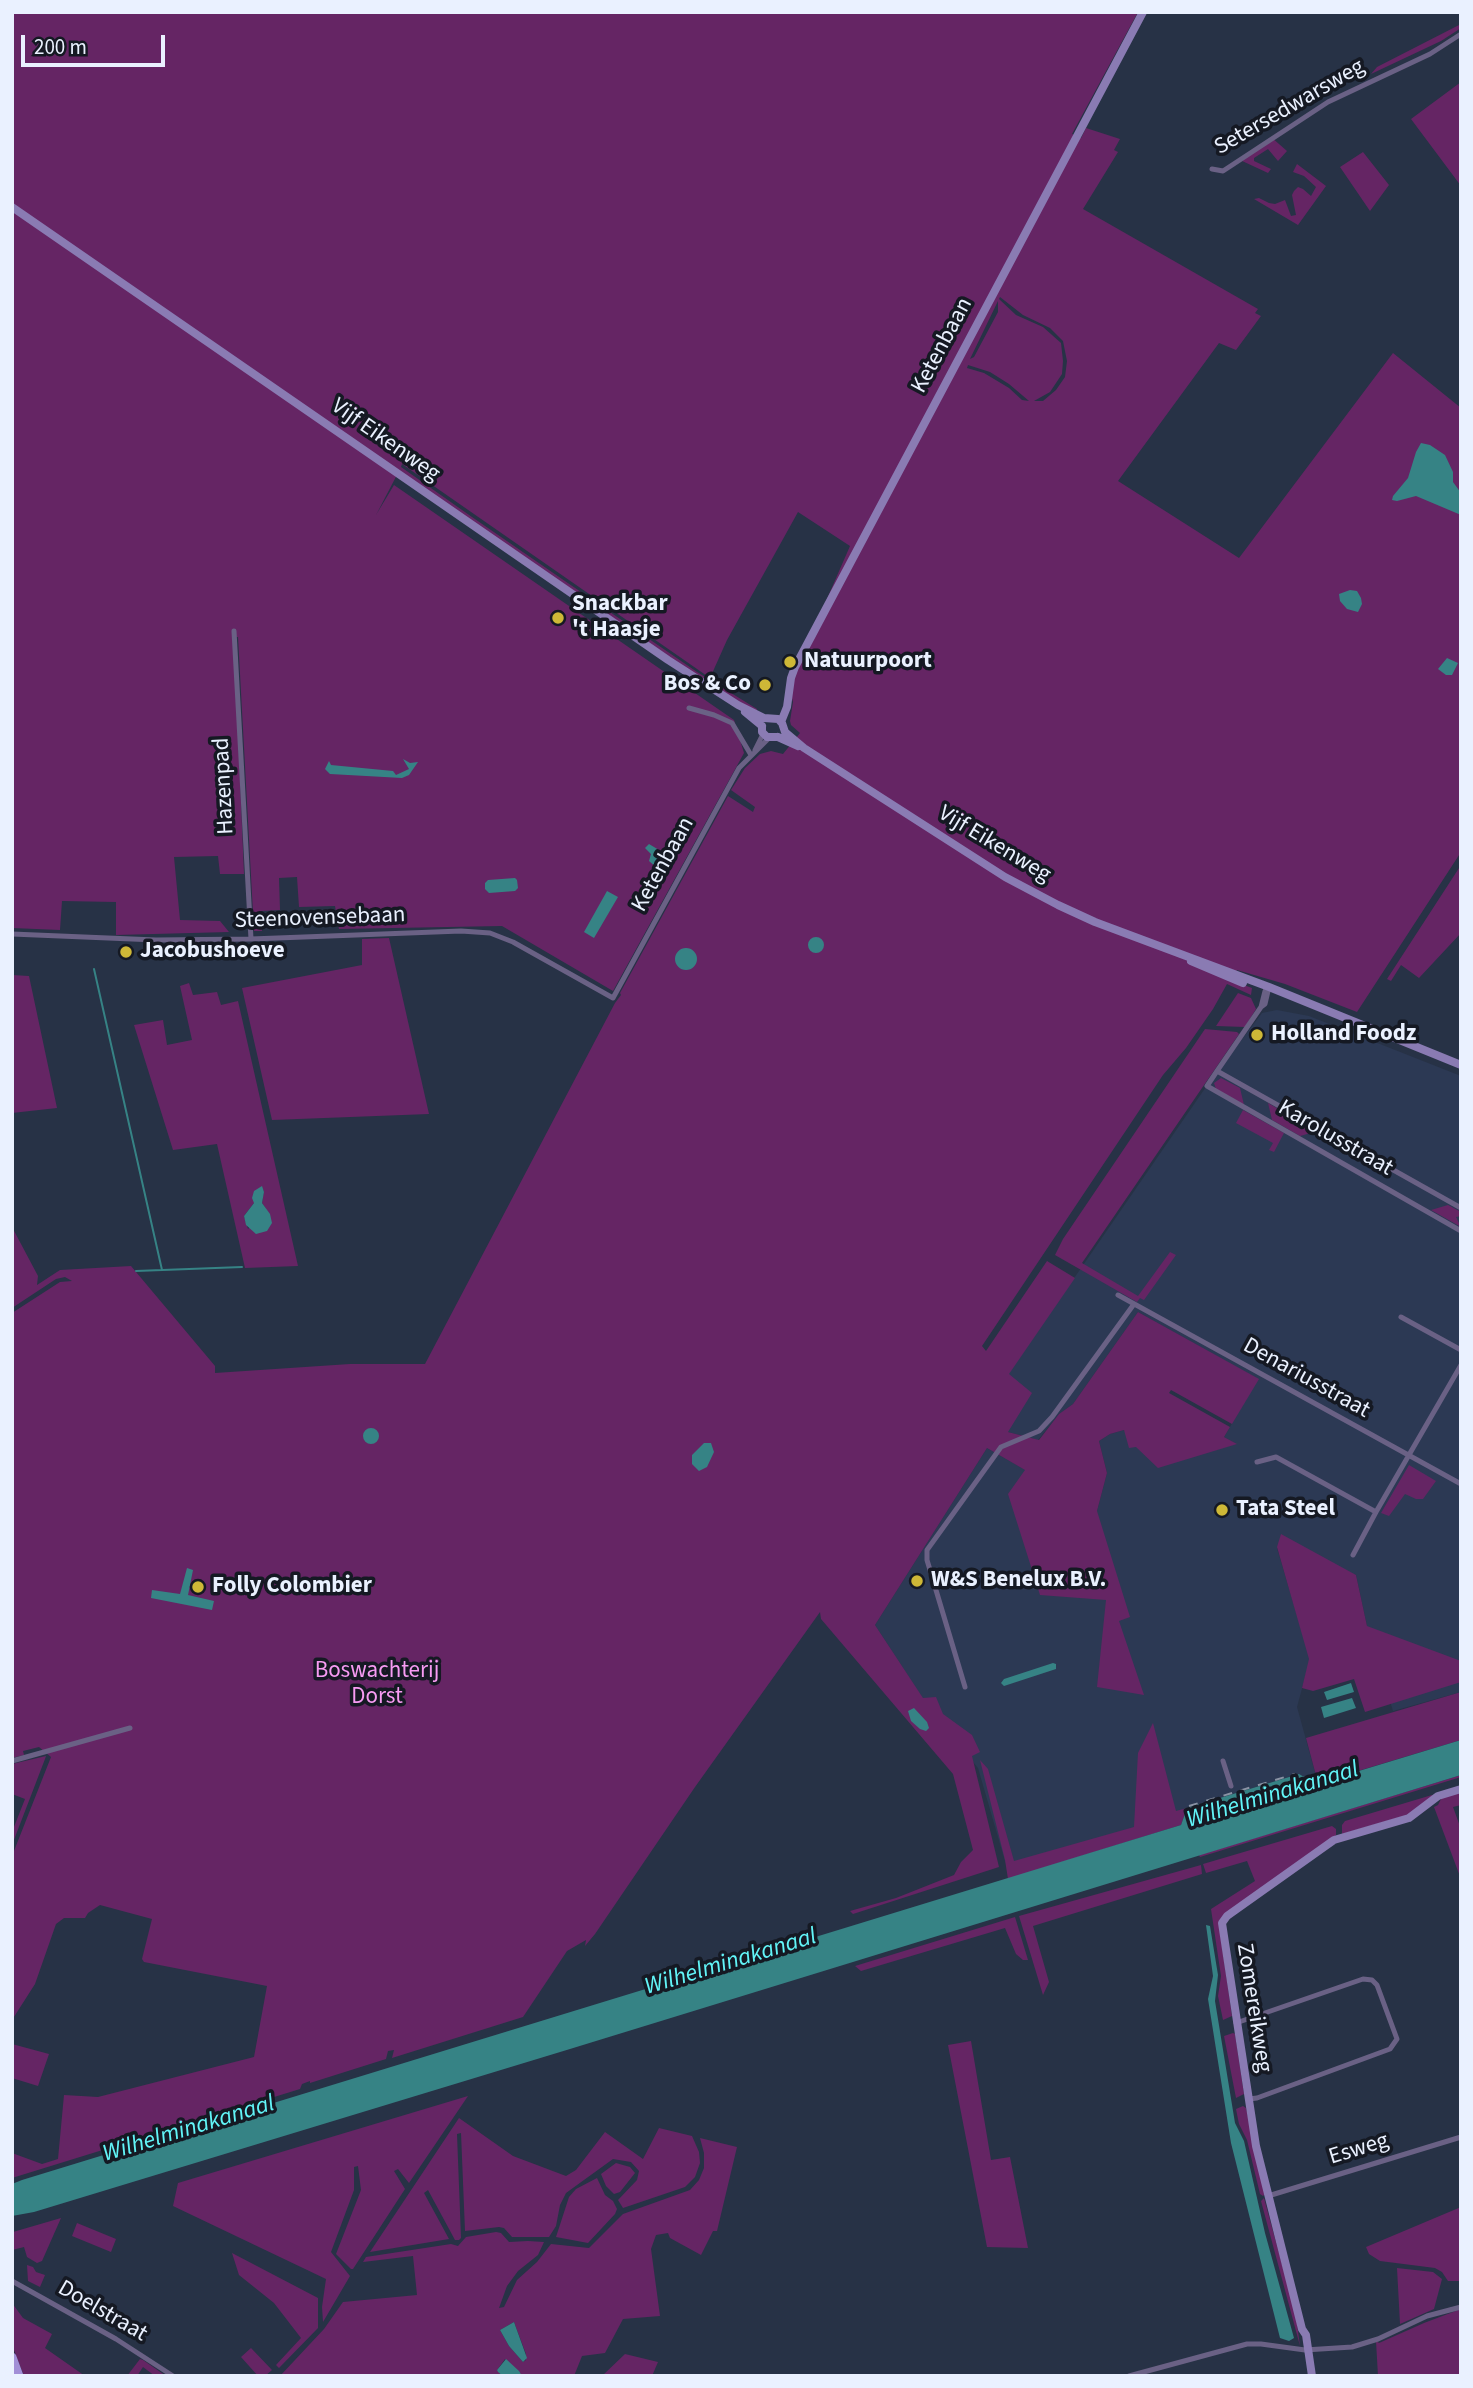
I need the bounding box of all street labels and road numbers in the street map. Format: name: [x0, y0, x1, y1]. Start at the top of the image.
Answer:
street label: Setersedwarsweg: [1210, 54, 1370, 162]
street label: Ketenbaan: [906, 294, 980, 398]
street label: Vijf Eikenweg: [325, 393, 445, 489]
street label: Hazenpad: [209, 737, 241, 835]
street label: Vijf Eikenweg: [933, 801, 1055, 889]
street label: Ketenbaan: [627, 813, 701, 917]
street label: Steenovensebaan: [234, 902, 406, 936]
street label: Karolusstraat: [1273, 1095, 1397, 1183]
street label: Denariusstraat: [1238, 1333, 1374, 1425]
street label: Zomereikweg: [1229, 1942, 1277, 2074]
street label: Esweg: [1326, 2128, 1392, 2172]
street label: Doelstraat: [52, 2275, 152, 2349]

